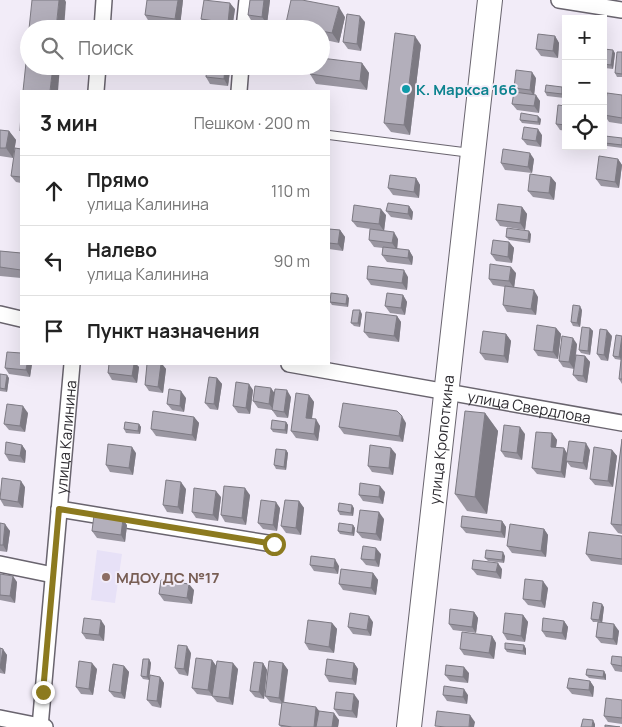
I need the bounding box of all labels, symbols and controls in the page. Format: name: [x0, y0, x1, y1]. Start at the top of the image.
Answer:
map controls: [562, 15, 607, 150]
button: +: [562, 15, 607, 60]
search box: [20, 20, 330, 75]
icon: search: [38, 34, 66, 62]
text: Поиск: [78, 35, 133, 61]
button: −: [562, 60, 607, 105]
place label: К. Маркса 166: [416, 79, 517, 100]
marker: К. Маркса 166: [400, 83, 412, 95]
button: locate: [562, 105, 607, 150]
text: 3 мин: [40, 109, 97, 137]
text: Пешком · 200 m: [194, 112, 310, 134]
text: Прямо: [87, 167, 149, 193]
icon: ahead: [40, 177, 68, 205]
text: 110 m: [271, 180, 310, 202]
text: улица Калинина: [87, 193, 209, 215]
text: Налево: [87, 237, 157, 263]
icon: left: [40, 247, 68, 275]
text: 90 m: [274, 250, 310, 272]
text: улица Калинина: [87, 263, 209, 285]
icon: arrive: [40, 317, 68, 345]
text: Пункт назначения: [87, 318, 260, 344]
street label: улица Кропоткина: [423, 374, 459, 506]
street label: улица Калинина: [50, 379, 81, 495]
street label: улица Свердлова: [466, 385, 593, 428]
route start: [263, 533, 286, 556]
place label: МДОУ ДС №17: [116, 567, 219, 588]
marker: МДОУ ДС №17: [100, 571, 112, 583]
route end: [32, 681, 55, 704]

